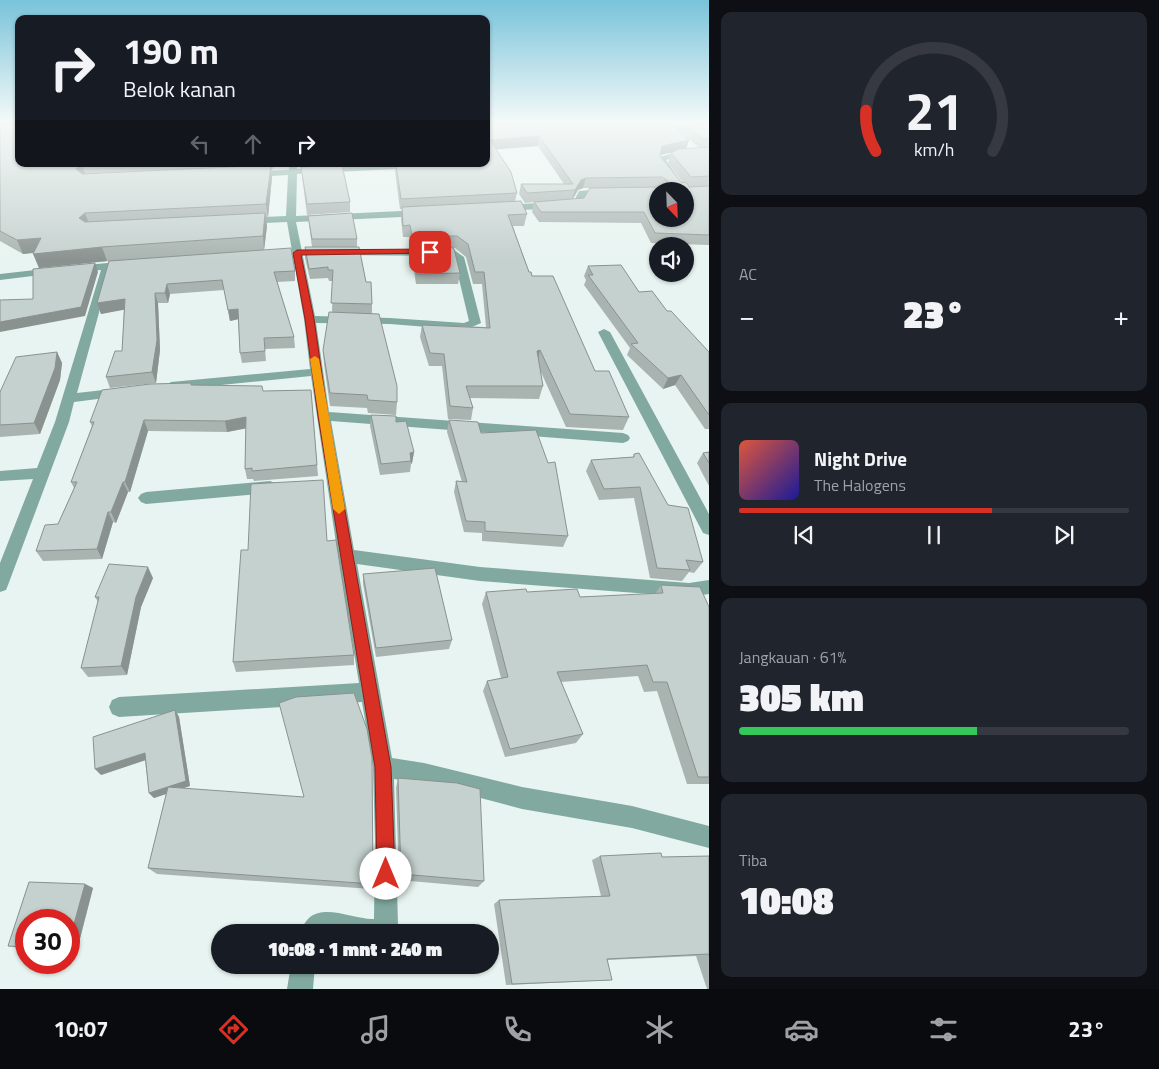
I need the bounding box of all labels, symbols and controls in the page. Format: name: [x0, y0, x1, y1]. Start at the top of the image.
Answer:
text: 190 m: [123, 24, 219, 78]
icon: right: [40, 35, 105, 100]
text: 21: [905, 71, 963, 150]
text: Belok kanan: [123, 72, 236, 106]
icon: left: [186, 130, 214, 158]
icon: ahead: [239, 130, 267, 158]
icon: right: [292, 130, 320, 158]
text: km/h: [914, 136, 954, 163]
north arrow: [649, 182, 694, 228]
map controls: [649, 182, 694, 282]
pin: [409, 231, 451, 273]
button: sound: [649, 237, 694, 282]
icon: arrive: [416, 238, 444, 266]
text: AC: [739, 262, 757, 286]
text: 23°: [903, 285, 965, 343]
text: −: [739, 294, 755, 337]
text: +: [1113, 294, 1129, 337]
text: Night Drive: [814, 444, 907, 473]
text: The Halogens: [814, 473, 906, 497]
icon: previous: [790, 521, 818, 549]
icon: pause: [920, 521, 948, 549]
icon: next: [1050, 521, 1078, 549]
text: Jangkauan · 61%: [739, 645, 847, 669]
text: 305 km: [739, 668, 864, 726]
position arrow: [359, 847, 411, 899]
text: Tiba: [739, 848, 767, 872]
text: 10:08: [739, 871, 834, 929]
speed limit sign: 30: [15, 909, 80, 974]
text: 10:08 · 1 mnt · 240 m: [268, 934, 442, 963]
text: 10:07: [54, 1012, 108, 1046]
icon: directions: [216, 1012, 251, 1047]
icon: music: [358, 1012, 393, 1047]
icon: phone: [500, 1012, 535, 1047]
icon: climate: [642, 1012, 677, 1047]
icon: car: [784, 1012, 819, 1047]
icon: filters: [926, 1012, 961, 1047]
text: 23°: [1068, 1012, 1105, 1046]

